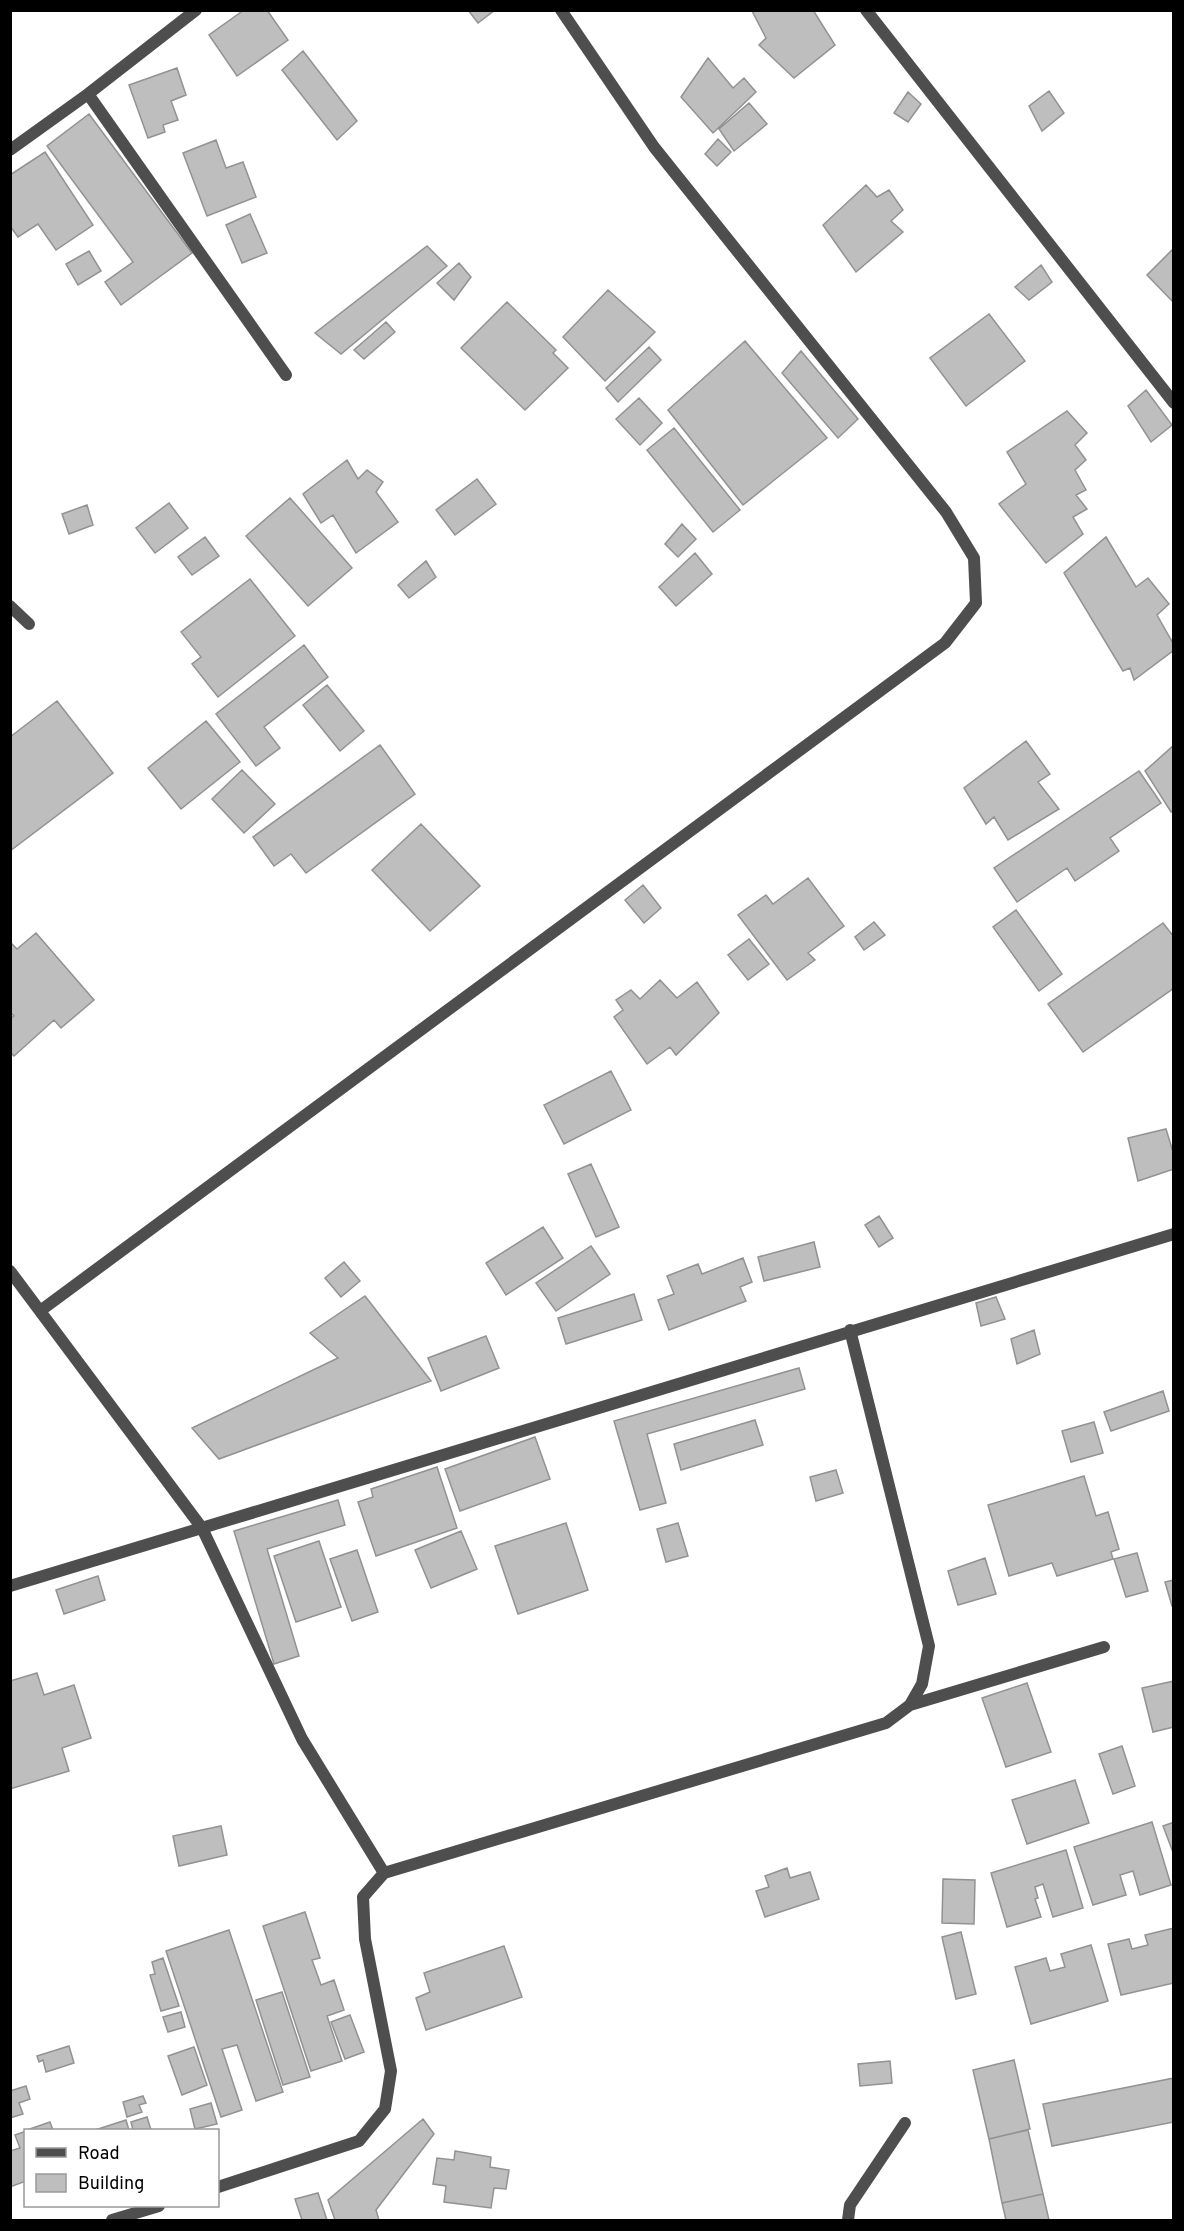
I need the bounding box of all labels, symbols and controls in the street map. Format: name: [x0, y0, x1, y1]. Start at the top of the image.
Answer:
legend: [24, 2129, 219, 2207]
text: Road: [78, 2143, 120, 2166]
text: Building: [78, 2173, 144, 2196]

